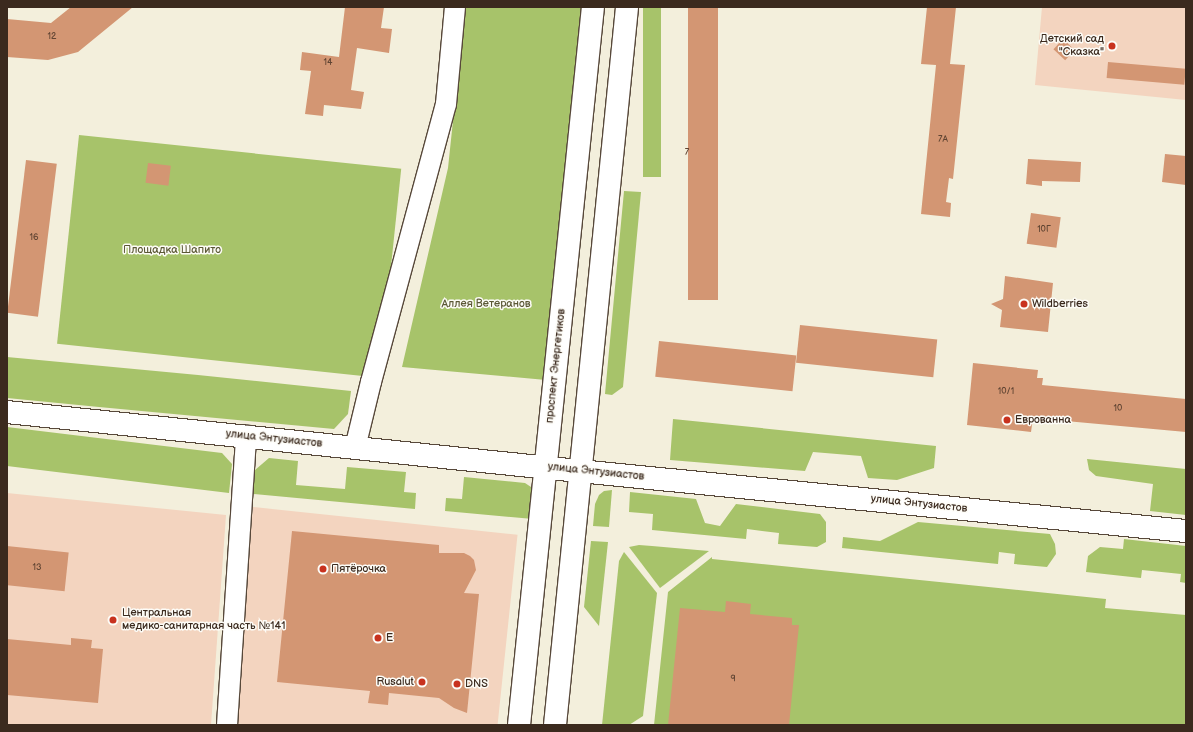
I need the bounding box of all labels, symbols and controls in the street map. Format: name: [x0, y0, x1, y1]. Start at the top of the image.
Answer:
house number: 12: [48, 32, 56, 42]
place label: Детский сад "Сказка": [1040, 33, 1104, 59]
marker: Детский сад "Сказка": [1107, 41, 1117, 51]
house number: 14: [324, 58, 332, 68]
house number: 7А: [938, 135, 948, 145]
house number: 7: [685, 148, 689, 158]
house number: 10Г: [1037, 225, 1051, 235]
house number: 16: [30, 233, 38, 243]
park label: Площадка Шапито: [123, 243, 221, 257]
park label: Аллея Ветеранов: [441, 297, 531, 311]
place label: Wildberries: [1032, 297, 1088, 311]
marker: Wildberries: [1019, 299, 1029, 309]
street label: проспект Энергетиков: [543, 308, 569, 424]
house number: 10/1: [998, 387, 1014, 397]
house number: 10: [1114, 404, 1122, 414]
place label: Еврованна: [1015, 413, 1071, 427]
marker: Еврованна: [1002, 415, 1012, 425]
street label: улица Энтузиастов: [225, 427, 323, 451]
street label: улица Энтузиастов: [547, 460, 645, 484]
street label: улица Энтузиастов: [870, 492, 968, 516]
place label: Пятёрочка: [331, 562, 386, 576]
house number: 13: [32, 563, 42, 573]
marker: Пятёрочка: [318, 564, 328, 574]
place label: Центральная медико-санитарная часть №141: [122, 607, 285, 633]
marker: Центральная медико-санитарная часть №141: [107, 614, 119, 626]
place label: Е: [386, 631, 393, 645]
marker: Е: [373, 633, 383, 643]
house number: 9: [730, 674, 736, 684]
place label: Rusalut: [376, 675, 414, 689]
marker: Rusalut: [417, 677, 427, 687]
place label: DNS: [465, 677, 488, 691]
marker: DNS: [452, 679, 462, 689]

